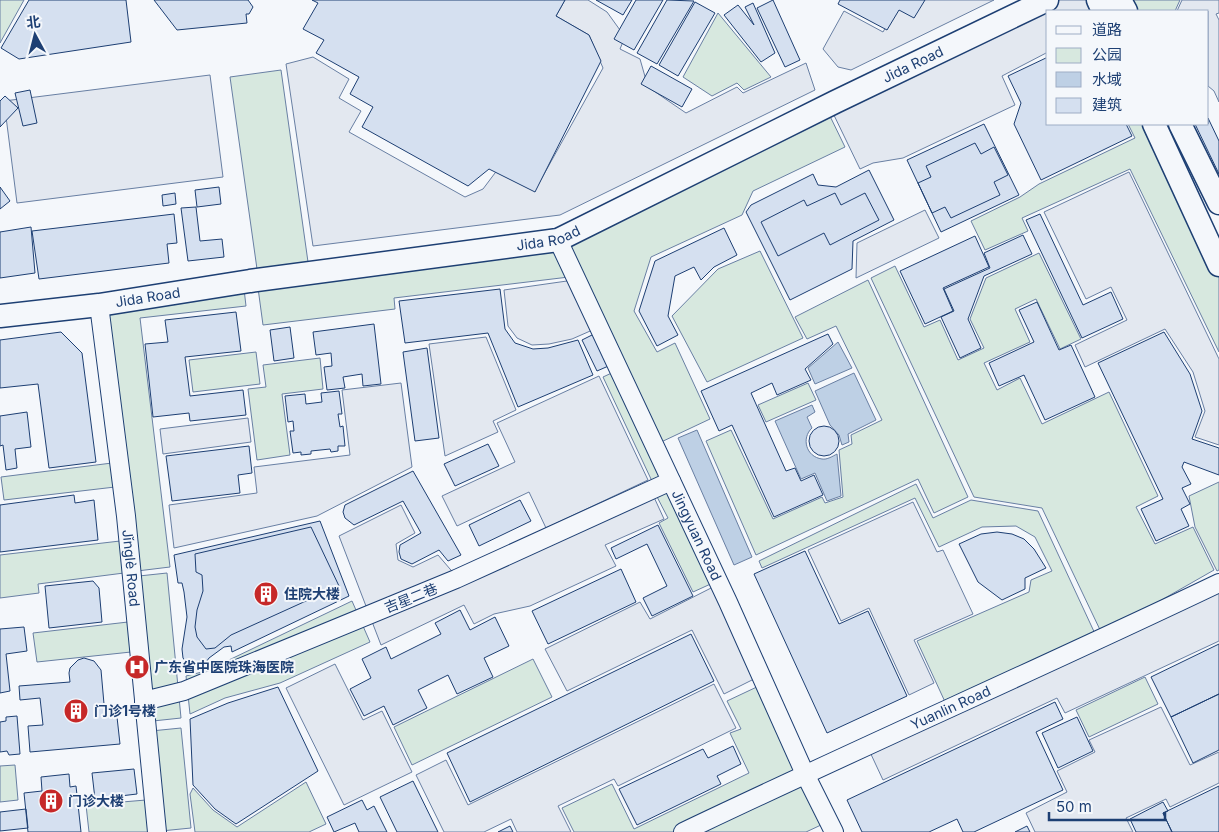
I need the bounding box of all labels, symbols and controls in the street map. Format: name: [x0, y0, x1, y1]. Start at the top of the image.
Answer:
north arrow: [10, 10, 60, 60]
legend: [1046, 10, 1209, 125]
text: 北: [25, 12, 41, 31]
text: 道路: [1092, 20, 1122, 39]
street label: Jida Road: [879, 42, 946, 86]
text: 公园: [1092, 45, 1122, 64]
text: 水域: [1092, 70, 1122, 89]
text: 建筑: [1092, 95, 1122, 114]
street label: Jida Road: [515, 221, 583, 253]
street label: Jida Road: [114, 283, 181, 310]
street label: Jingyuan Road: [668, 487, 726, 583]
street label: Jǐnglè Road: [119, 529, 144, 607]
street label: 吉星二巷: [382, 579, 440, 616]
building icon: 住院大楼: [253, 581, 279, 607]
place label: 住院大楼: [284, 585, 340, 602]
hospital icon: 广东省中医院珠海医院: [124, 654, 150, 680]
place label: 广东省中医院珠海医院: [154, 658, 294, 675]
street label: Yuanlin Road: [908, 682, 993, 733]
building icon: 门诊1号楼: [63, 698, 89, 724]
place label: 门诊1号楼: [94, 702, 156, 719]
building icon: 门诊大楼: [38, 788, 64, 814]
scale bar: [1049, 790, 1165, 822]
place label: 门诊大楼: [68, 792, 124, 809]
text: 50 m: [1056, 797, 1092, 816]

